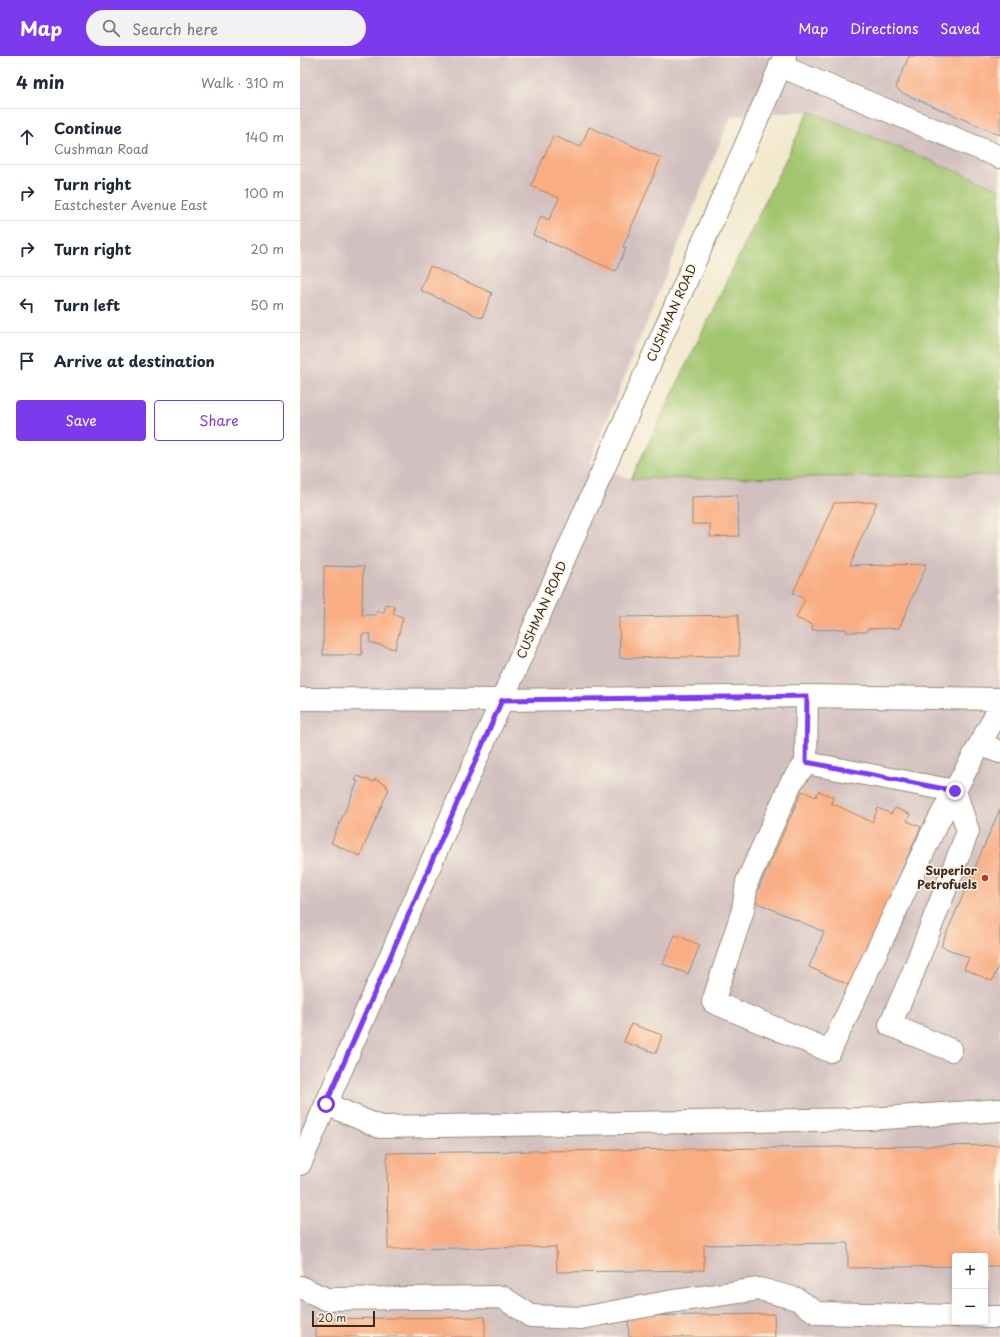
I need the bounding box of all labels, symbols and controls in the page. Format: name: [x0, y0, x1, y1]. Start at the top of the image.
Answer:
search box: [86, 10, 366, 46]
text: Map: [20, 14, 62, 42]
icon: search: [100, 17, 122, 39]
text: Search here: [132, 17, 218, 40]
text: Map: [798, 18, 828, 39]
text: Directions: [850, 18, 918, 39]
text: Saved: [940, 18, 980, 39]
text: 4 min: [16, 69, 64, 95]
text: Walk · 310 m: [201, 73, 284, 92]
text: Continue: [54, 116, 122, 139]
icon: ahead: [16, 126, 38, 148]
text: 140 m: [245, 127, 284, 146]
text: Cushman Road: [54, 139, 149, 158]
text: Turn right: [54, 172, 131, 195]
icon: right: [16, 182, 38, 204]
text: 100 m: [244, 183, 284, 202]
text: Eastchester Avenue East: [54, 195, 207, 214]
text: Turn right: [54, 237, 131, 260]
icon: right: [16, 238, 38, 260]
text: 20 m: [250, 239, 284, 258]
street label: CUSHMAN ROAD: [641, 261, 701, 364]
text: Turn left: [54, 293, 120, 316]
icon: left: [16, 294, 38, 316]
text: 50 m: [250, 295, 284, 314]
text: Arrive at destination: [54, 349, 215, 372]
icon: arrive: [16, 350, 38, 372]
button: Save: [16, 400, 146, 441]
button: Share: [154, 400, 284, 441]
street label: CUSHMAN ROAD: [511, 558, 571, 661]
route end: [946, 782, 964, 800]
place label: Superior Petrofuels: [917, 861, 978, 893]
marker: Superior Petrofuels: [980, 873, 990, 883]
route start: [317, 1095, 335, 1113]
map controls: [952, 1253, 988, 1325]
button: +: [952, 1253, 988, 1289]
button: −: [952, 1289, 988, 1325]
scale bar: [312, 1309, 375, 1328]
text: 20 m: [318, 1309, 346, 1326]

